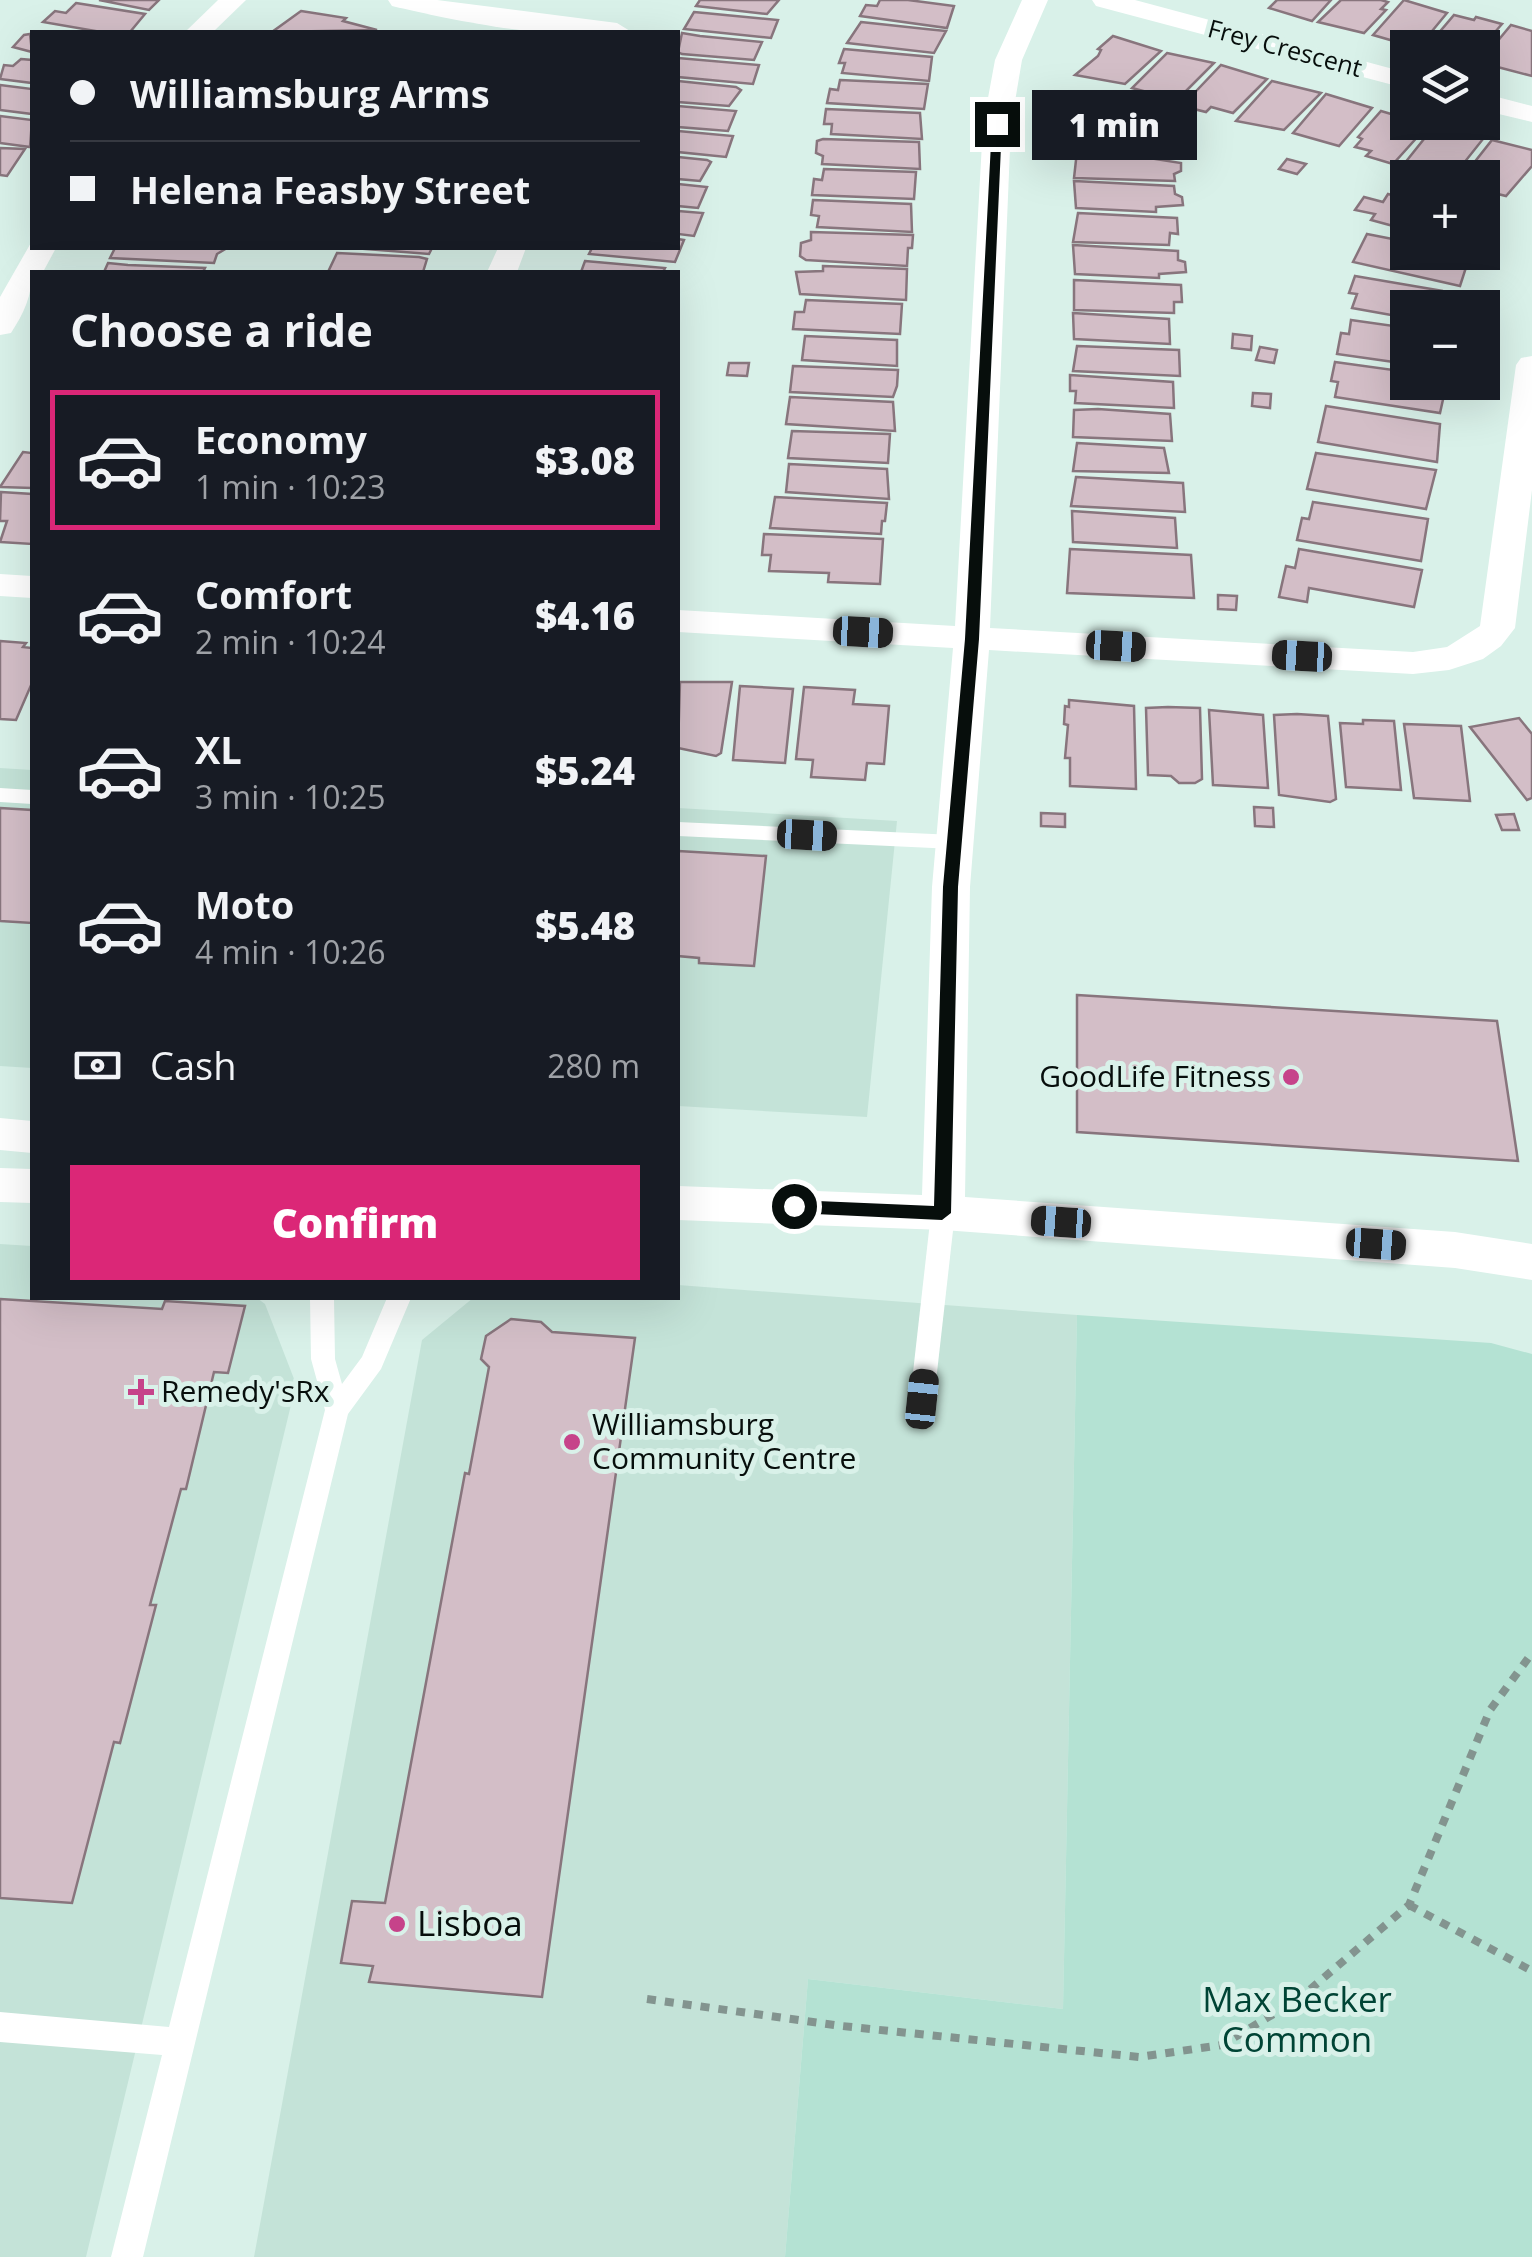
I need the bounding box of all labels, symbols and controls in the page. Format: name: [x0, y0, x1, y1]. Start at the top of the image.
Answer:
street label: Frey Crescent: [1204, 10, 1366, 84]
map controls: [1390, 30, 1500, 400]
button: layers: [1390, 30, 1500, 140]
text: Williamsburg Arms: [130, 67, 490, 119]
callout: 1 min: [1032, 89, 1197, 159]
route end: [975, 102, 1020, 147]
text: 1 min: [1069, 103, 1160, 146]
button: +: [1390, 160, 1500, 270]
text: Helena Feasby Street: [130, 163, 530, 215]
button: −: [1390, 290, 1500, 400]
text: Choose a ride: [70, 299, 373, 360]
text: Economy: [195, 413, 367, 465]
icon: car: [75, 415, 165, 505]
text: $3.08: [535, 434, 635, 486]
text: 1 min · 10:23: [195, 465, 386, 508]
text: Comfort: [195, 568, 352, 620]
icon: car: [75, 570, 165, 660]
text: $4.16: [535, 589, 635, 641]
car: [832, 615, 894, 649]
text: 2 min · 10:24: [195, 620, 386, 663]
car: [1085, 629, 1147, 663]
car: [1271, 639, 1333, 673]
text: XL: [195, 723, 242, 775]
icon: car: [75, 725, 165, 815]
text: $5.24: [535, 744, 635, 796]
text: 3 min · 10:25: [195, 775, 386, 818]
car: [776, 818, 838, 852]
text: Moto: [195, 878, 294, 930]
icon: car: [75, 880, 165, 970]
text: $5.48: [535, 899, 635, 951]
text: 4 min · 10:26: [195, 930, 386, 973]
icon: cash: [70, 1038, 125, 1093]
text: Cash: [150, 1039, 236, 1091]
text: 280 m: [547, 1044, 640, 1087]
place label: GoodLife Fitness: [1039, 1055, 1271, 1096]
marker: GoodLife Fitness: [1280, 1066, 1302, 1088]
button: Confirm: [70, 1165, 640, 1280]
route start: [772, 1184, 817, 1229]
car: [1030, 1205, 1092, 1239]
car: [1345, 1227, 1407, 1261]
car: [904, 1368, 940, 1430]
place label: Remedy'sRx: [161, 1370, 330, 1411]
marker: Remedy'sRx: [130, 1381, 152, 1403]
place label: Williamsburg Community Centre: [592, 1403, 856, 1478]
marker: Williamsburg Community Centre: [561, 1431, 583, 1453]
place label: Lisboa: [417, 1899, 523, 1946]
marker: Lisboa: [386, 1913, 408, 1935]
park label: Max Becker Common: [1202, 1975, 1392, 2062]

